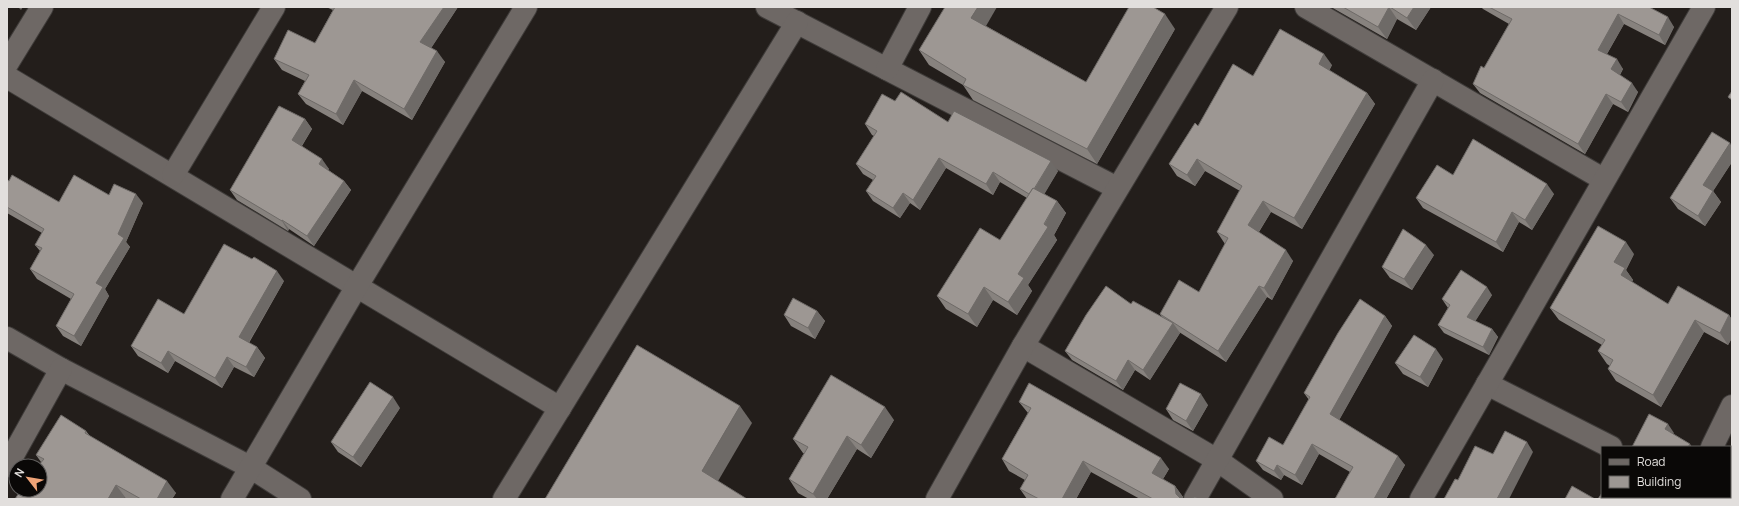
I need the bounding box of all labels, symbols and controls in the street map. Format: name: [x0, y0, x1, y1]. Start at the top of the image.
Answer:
legend: [1601, 446, 1731, 498]
text: Road: [1637, 453, 1665, 470]
north arrow: [8, 458, 48, 498]
text: N: [11, 465, 28, 480]
text: Building: [1637, 473, 1681, 490]

